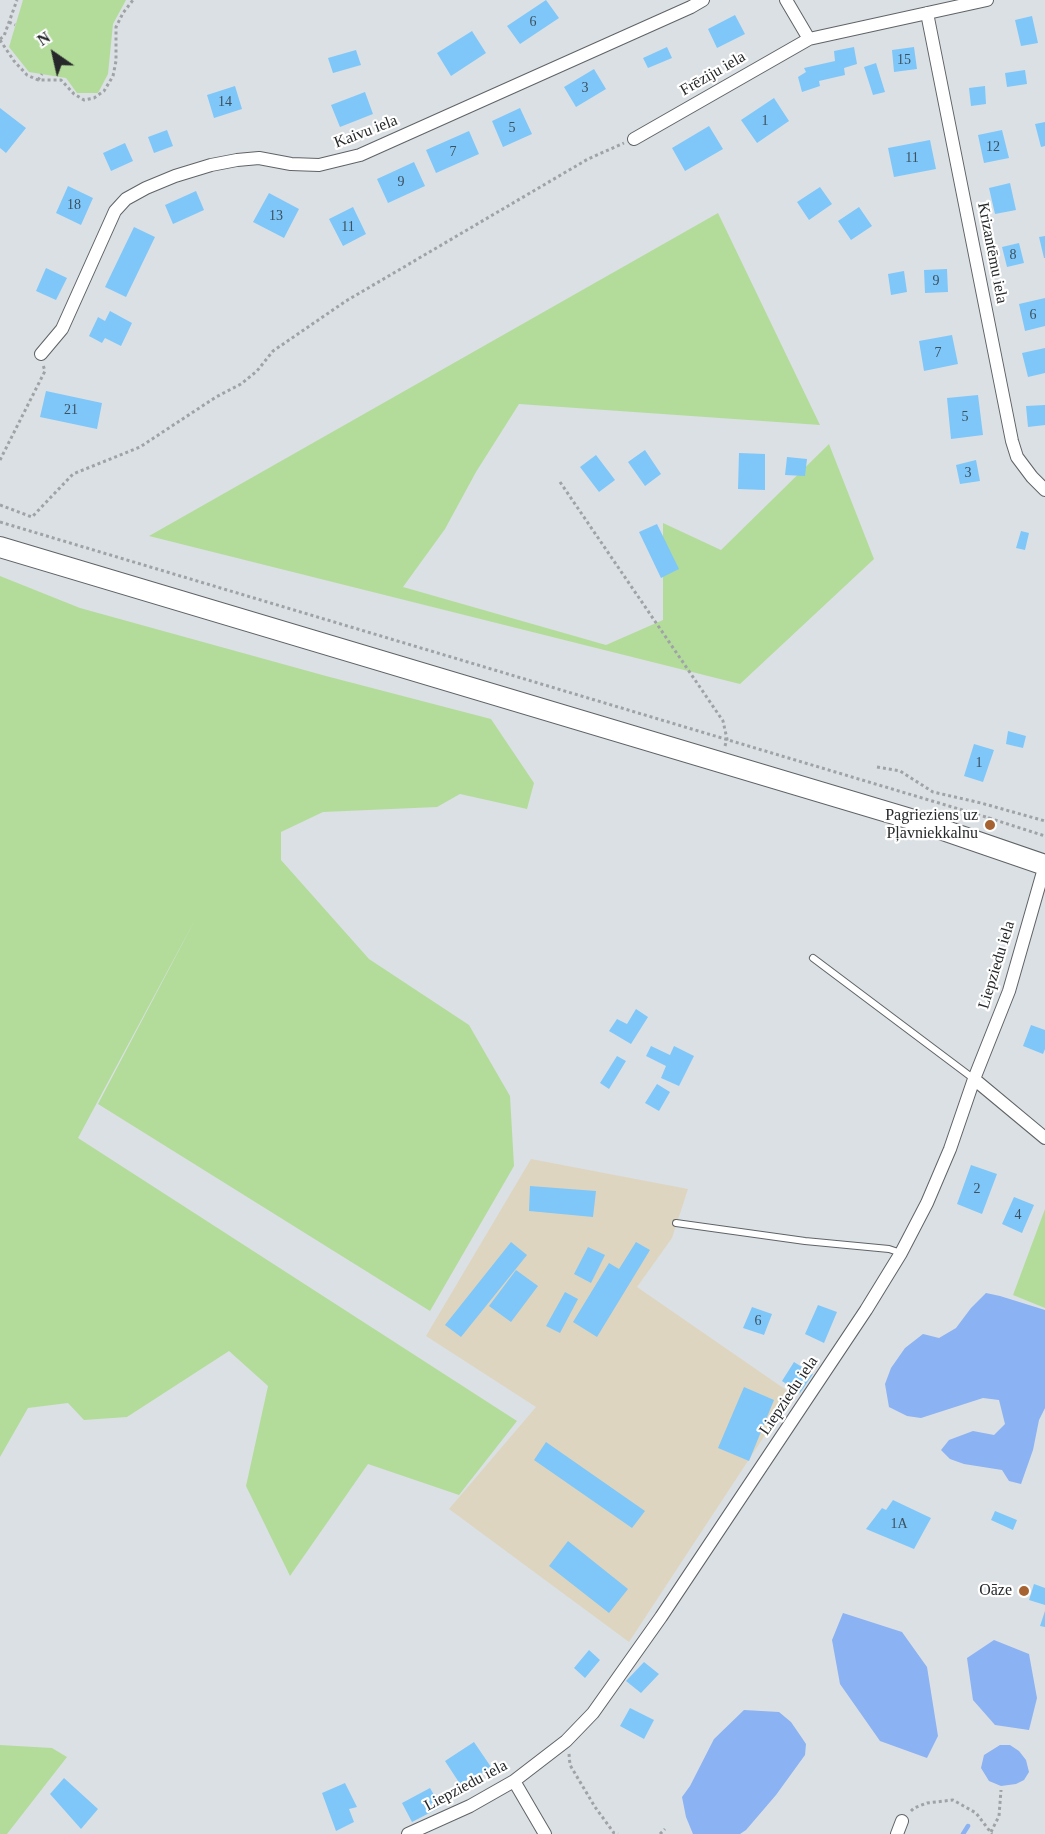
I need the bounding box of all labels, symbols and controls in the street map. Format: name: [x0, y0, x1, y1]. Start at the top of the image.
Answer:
house number: 6: [530, 14, 536, 30]
north arrow: [24, 24, 84, 84]
text: N: [34, 28, 53, 49]
street label: Frēziju iela: [677, 48, 749, 100]
house number: 15: [897, 52, 911, 68]
house number: 3: [582, 80, 588, 96]
house number: 14: [218, 94, 232, 110]
street label: Kaivu iela: [332, 111, 400, 153]
house number: 1: [762, 113, 768, 129]
house number: 5: [508, 120, 516, 136]
house number: 12: [986, 139, 1000, 155]
house number: 7: [450, 144, 456, 160]
house number: 11: [905, 150, 919, 166]
house number: 9: [398, 174, 404, 190]
house number: 18: [67, 197, 81, 213]
street label: Krizantēmu iela: [973, 201, 1011, 305]
house number: 13: [269, 208, 283, 224]
house number: 11: [341, 219, 355, 235]
house number: 8: [1010, 247, 1017, 263]
house number: 9: [932, 273, 940, 289]
house number: 6: [1030, 307, 1036, 323]
house number: 7: [934, 345, 942, 361]
house number: 21: [64, 402, 78, 418]
house number: 5: [962, 409, 969, 425]
house number: 3: [964, 465, 972, 481]
house number: 1: [975, 755, 982, 771]
place label: Pagrieziens uz Pļavniekkalnu: [885, 806, 978, 844]
marker: Pagrieziens uz Pļavniekkalnu: [983, 818, 997, 832]
street label: Liepziedu iela: [975, 919, 1019, 1011]
house number: 2: [974, 1181, 981, 1197]
house number: 4: [1014, 1207, 1022, 1223]
house number: 6: [754, 1313, 762, 1329]
street label: Liepziedu iela: [756, 1353, 822, 1439]
house number: 1A: [890, 1516, 908, 1532]
place label: Oāze: [979, 1581, 1012, 1601]
marker: Oāze: [1017, 1584, 1031, 1598]
street label: Liepziedu iela: [421, 1756, 511, 1816]

